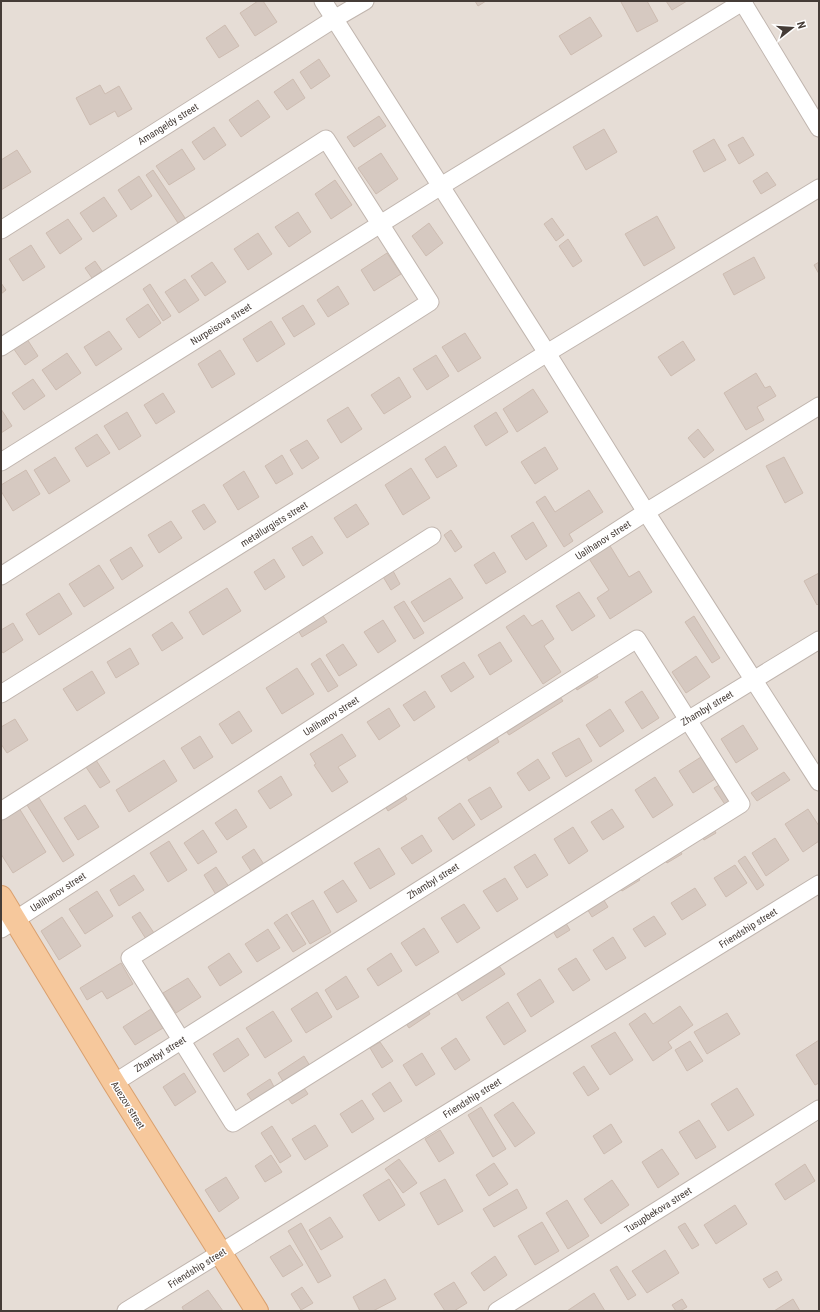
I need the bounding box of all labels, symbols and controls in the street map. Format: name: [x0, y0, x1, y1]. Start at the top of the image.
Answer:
north arrow: [772, 8, 812, 48]
text: N: [794, 20, 808, 31]
street label: Amangeldy street: [136, 101, 200, 147]
street label: Nurpeisova street: [189, 301, 253, 347]
street label: metallurgists street: [239, 499, 309, 549]
street label: Ualihanov street: [573, 518, 633, 562]
street label: Zhambyl street: [679, 688, 735, 728]
street label: Ualihanov street: [301, 694, 361, 738]
street label: Zhambyl street: [405, 861, 461, 901]
street label: Ualihanov street: [28, 870, 88, 914]
street label: Friendship street: [717, 906, 779, 950]
street label: Zhambyl street: [132, 1034, 188, 1074]
street label: Friendship street: [441, 1076, 503, 1120]
street label: Auezov street: [109, 1079, 147, 1131]
street label: Tusupbekova street: [622, 1185, 694, 1235]
street label: Friendship street: [166, 1246, 228, 1290]

